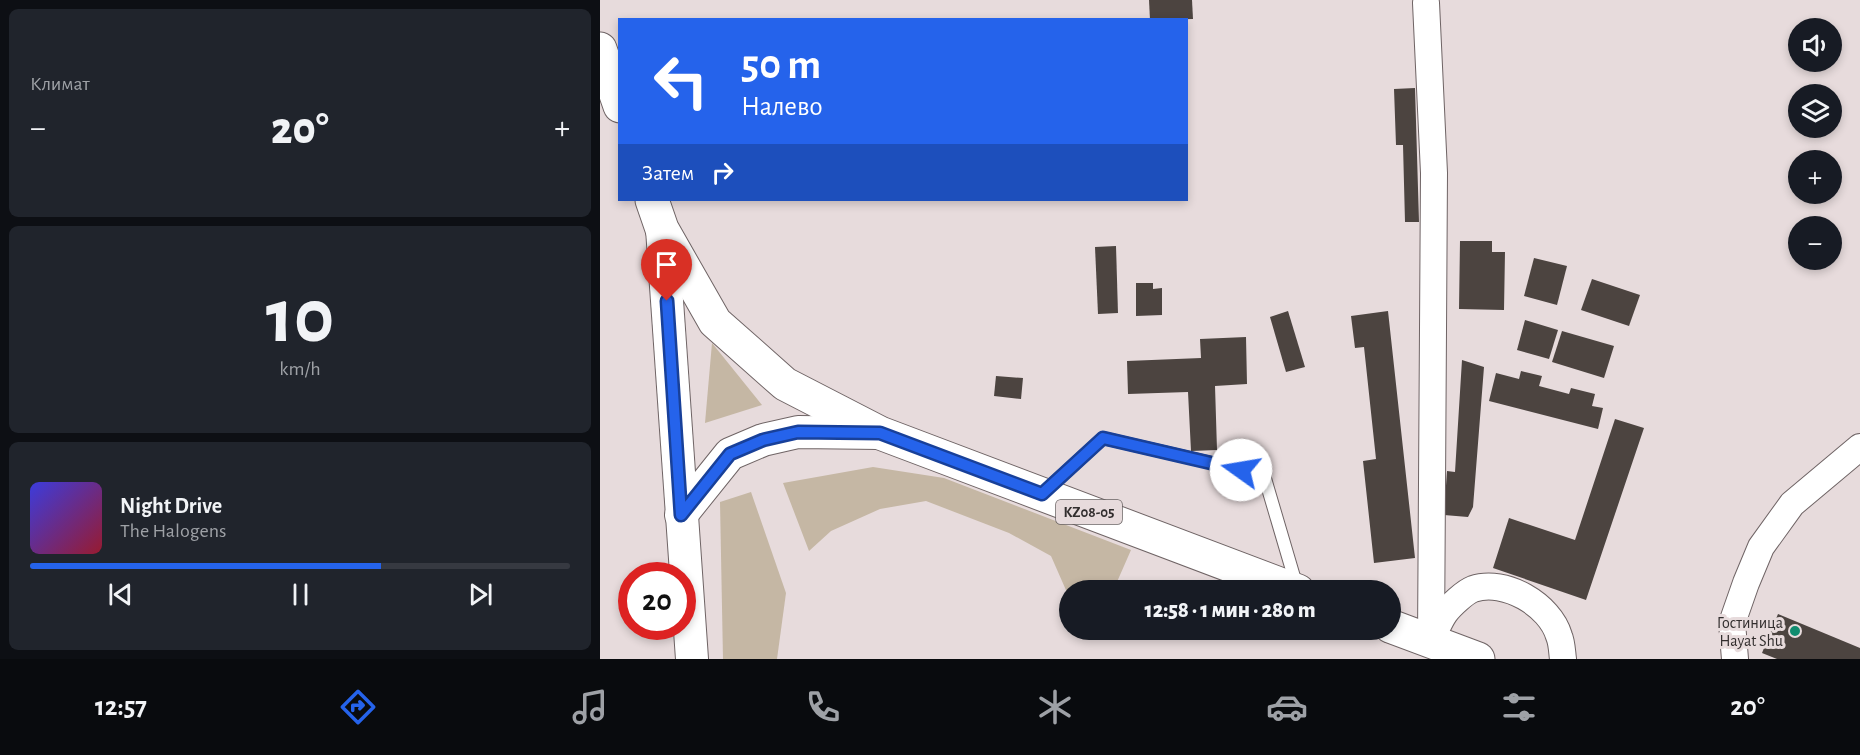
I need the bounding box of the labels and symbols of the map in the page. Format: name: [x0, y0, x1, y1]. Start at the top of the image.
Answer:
pin: [641, 239, 692, 301]
position arrow: [1209, 438, 1273, 502]
road number: KZ08-05: [1056, 500, 1122, 524]
speed limit sign: 20: [618, 562, 696, 640]
place label: Гостиница Hayat Shu: [1717, 615, 1783, 650]
marker: Гостиница Hayat Shu: [1788, 624, 1802, 638]

